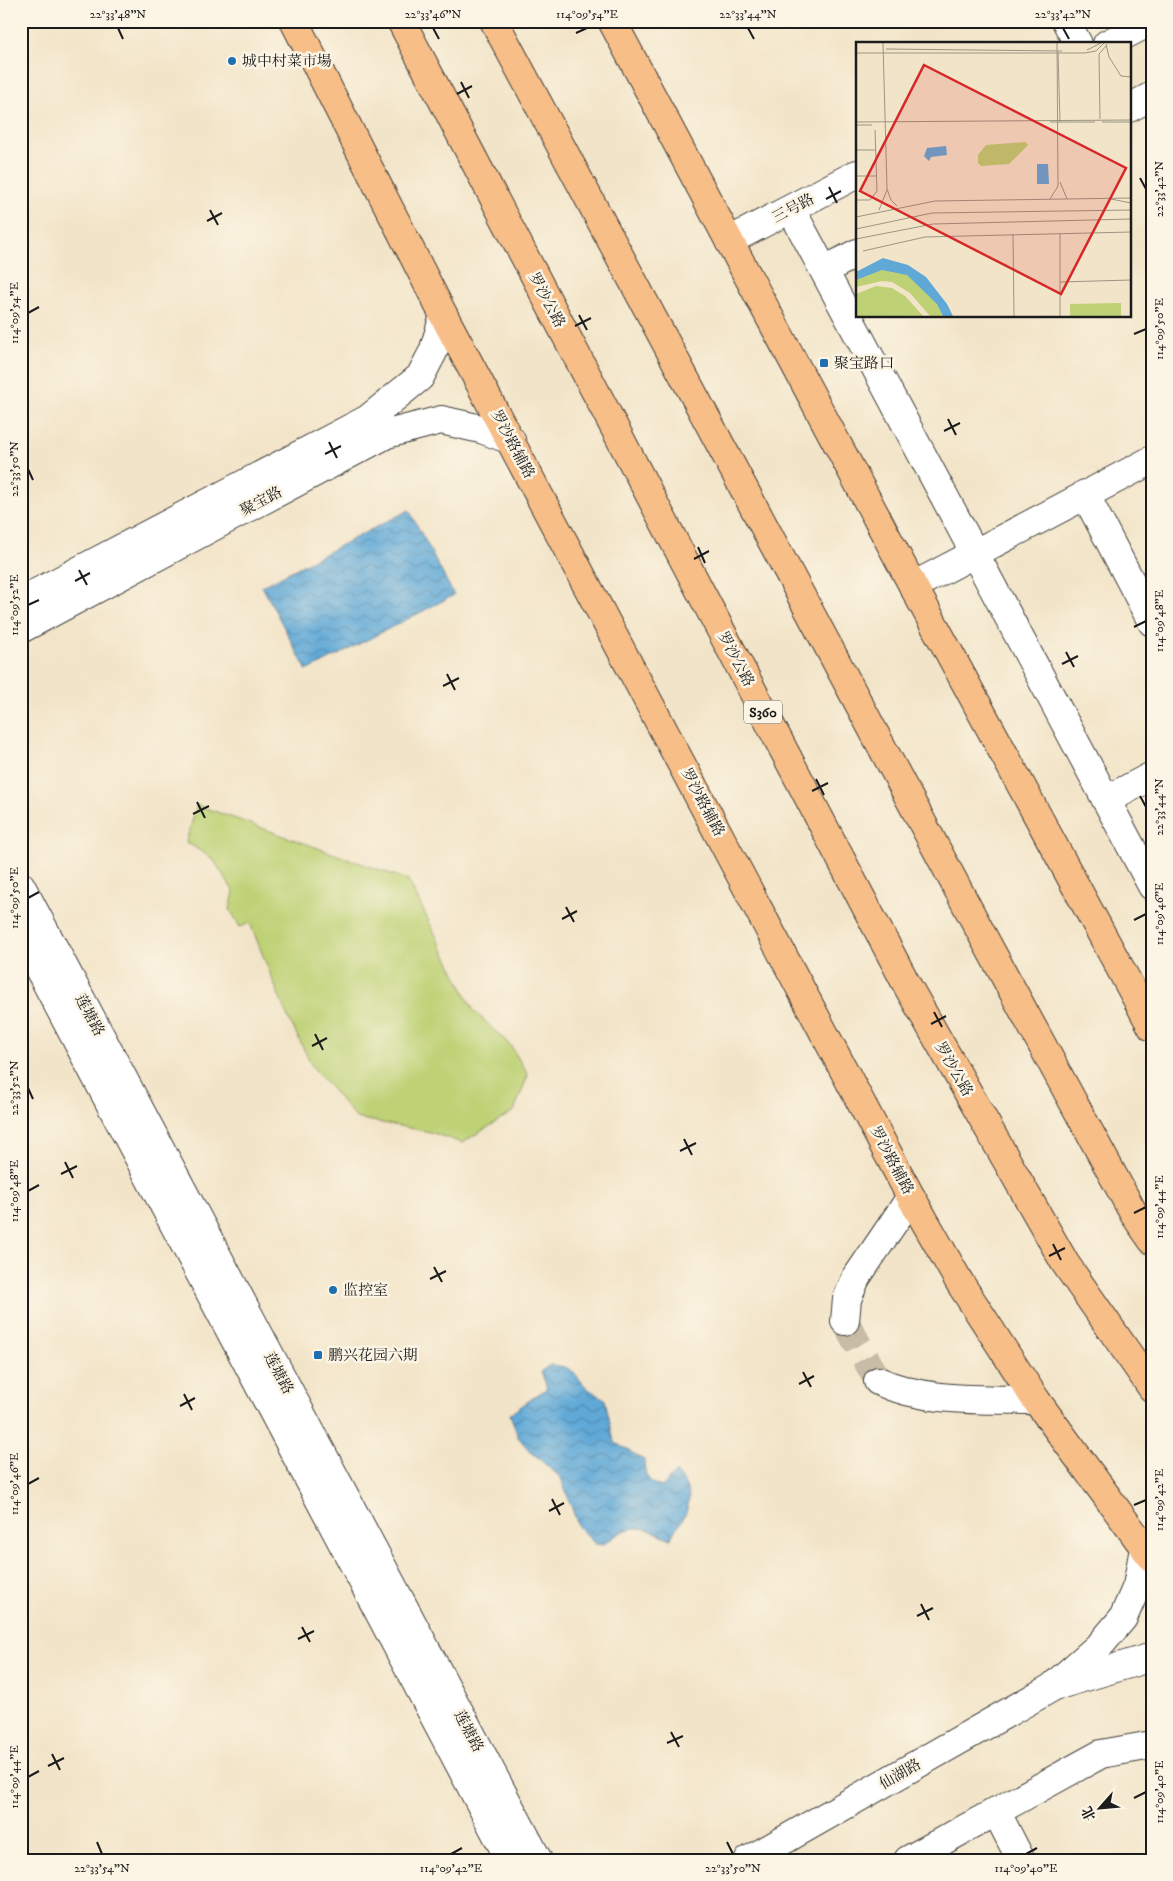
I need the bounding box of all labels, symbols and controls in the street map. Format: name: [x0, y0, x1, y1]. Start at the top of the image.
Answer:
text: 22°33'48"N: [90, 7, 146, 22]
text: 22°33'46"N: [405, 7, 461, 22]
text: 114°09'54"E: [556, 7, 618, 22]
text: 22°33'44"N: [719, 7, 777, 22]
text: 22°33'42"N: [1035, 7, 1091, 22]
inset map: [856, 42, 1130, 318]
place label: 城中村菜市場: [242, 52, 332, 71]
marker: 城中村菜市場: [226, 55, 238, 67]
text: 22°33'42"N: [1152, 161, 1167, 217]
street label: 三号路: [769, 189, 818, 227]
street label: 罗沙公路: [524, 269, 569, 331]
text: 114°09'54"E: [7, 282, 22, 344]
text: 114°09'50"E: [1152, 298, 1167, 360]
place label: 聚宝路口: [834, 354, 894, 373]
marker: 聚宝路口: [818, 357, 830, 369]
street label: 罗沙路辅路: [487, 407, 539, 482]
text: 22°33'50"N: [7, 441, 22, 497]
street label: 聚宝路: [237, 482, 286, 520]
text: 114°09'52"E: [7, 574, 22, 636]
text: 114°09'48"E: [1152, 589, 1167, 652]
street label: 罗沙公路: [713, 628, 758, 690]
road number: S360: [744, 700, 782, 724]
street label: 罗沙路辅路: [677, 765, 729, 840]
text: 22°33'44"N: [1152, 778, 1167, 836]
text: 114°09'50"E: [7, 867, 22, 929]
text: 114°09'46"E: [1152, 882, 1167, 945]
street label: 莲塘路: [71, 991, 109, 1040]
street label: 罗沙公路: [930, 1039, 977, 1100]
text: 22°33'52"N: [7, 1060, 22, 1116]
street label: 罗沙路辅路: [866, 1123, 918, 1198]
text: 114°09'48"E: [7, 1159, 22, 1222]
text: 114°09'44"E: [1152, 1175, 1167, 1239]
place label: 监控室: [343, 1281, 388, 1300]
marker: 监控室: [327, 1284, 339, 1296]
place label: 鹏兴花园六期: [328, 1346, 418, 1365]
street label: 莲塘路: [260, 1349, 298, 1398]
marker: 鹏兴花园六期: [312, 1349, 324, 1361]
text: 114°09'46"E: [7, 1452, 22, 1515]
text: 114°09'42"E: [1152, 1468, 1167, 1531]
street label: 莲塘路: [450, 1707, 488, 1756]
text: 114°09'44"E: [7, 1745, 22, 1809]
street label: 仙湖路: [876, 1755, 924, 1794]
text: 114°09'40"E: [1152, 1760, 1167, 1823]
north arrow: [1076, 1784, 1126, 1834]
text: 北: [1078, 1803, 1101, 1824]
text: 22°33'54"N: [74, 1861, 130, 1876]
text: 114°09'42"E: [420, 1861, 483, 1876]
text: 22°33'50"N: [705, 1861, 761, 1876]
text: 114°09'40"E: [995, 1861, 1058, 1876]

